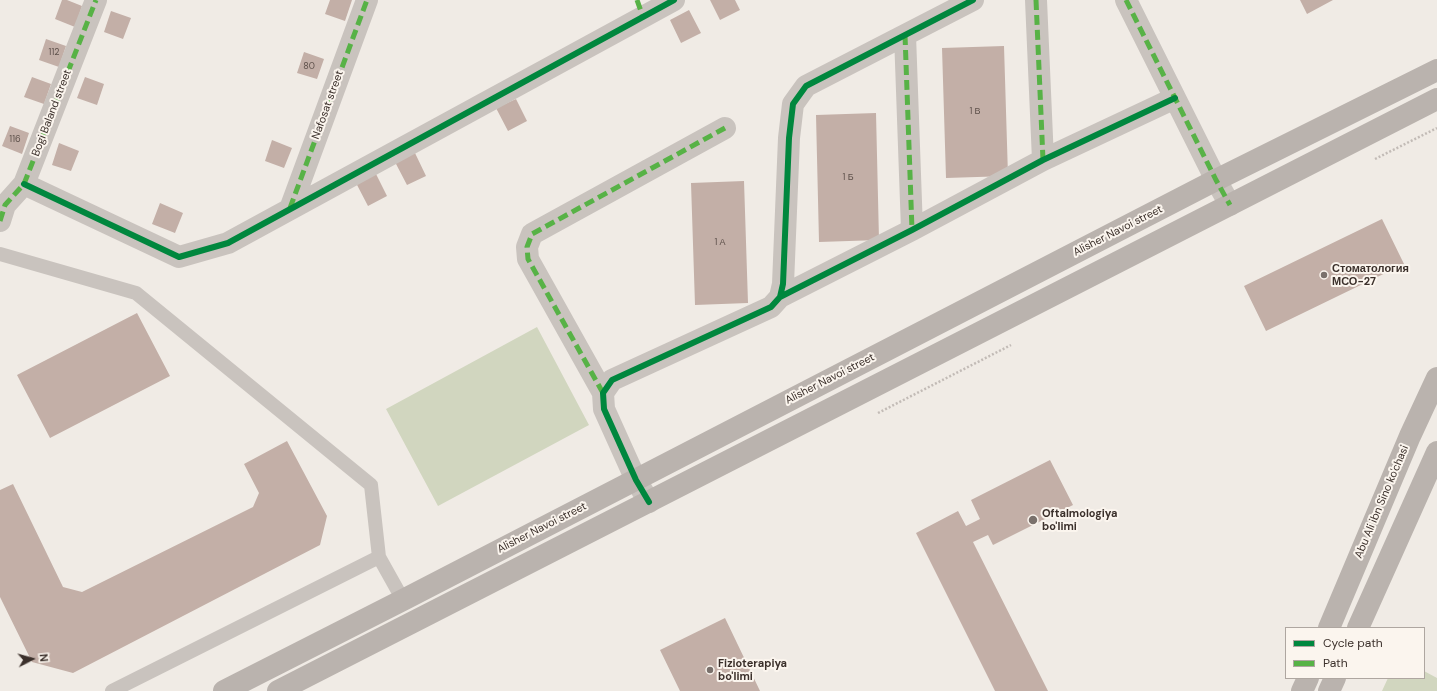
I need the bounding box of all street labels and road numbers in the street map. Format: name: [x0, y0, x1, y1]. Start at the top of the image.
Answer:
street label: Bogi Baland street: [29, 68, 75, 158]
street label: Nafosat street: [309, 69, 347, 141]
street label: Alisher Navoi street: [1071, 203, 1165, 259]
street label: Alisher Navoi street: [783, 351, 877, 407]
street label: Abu Ali ibn Sino ko'chasi: [1352, 443, 1412, 561]
street label: Alisher Navoi street: [495, 500, 589, 556]

